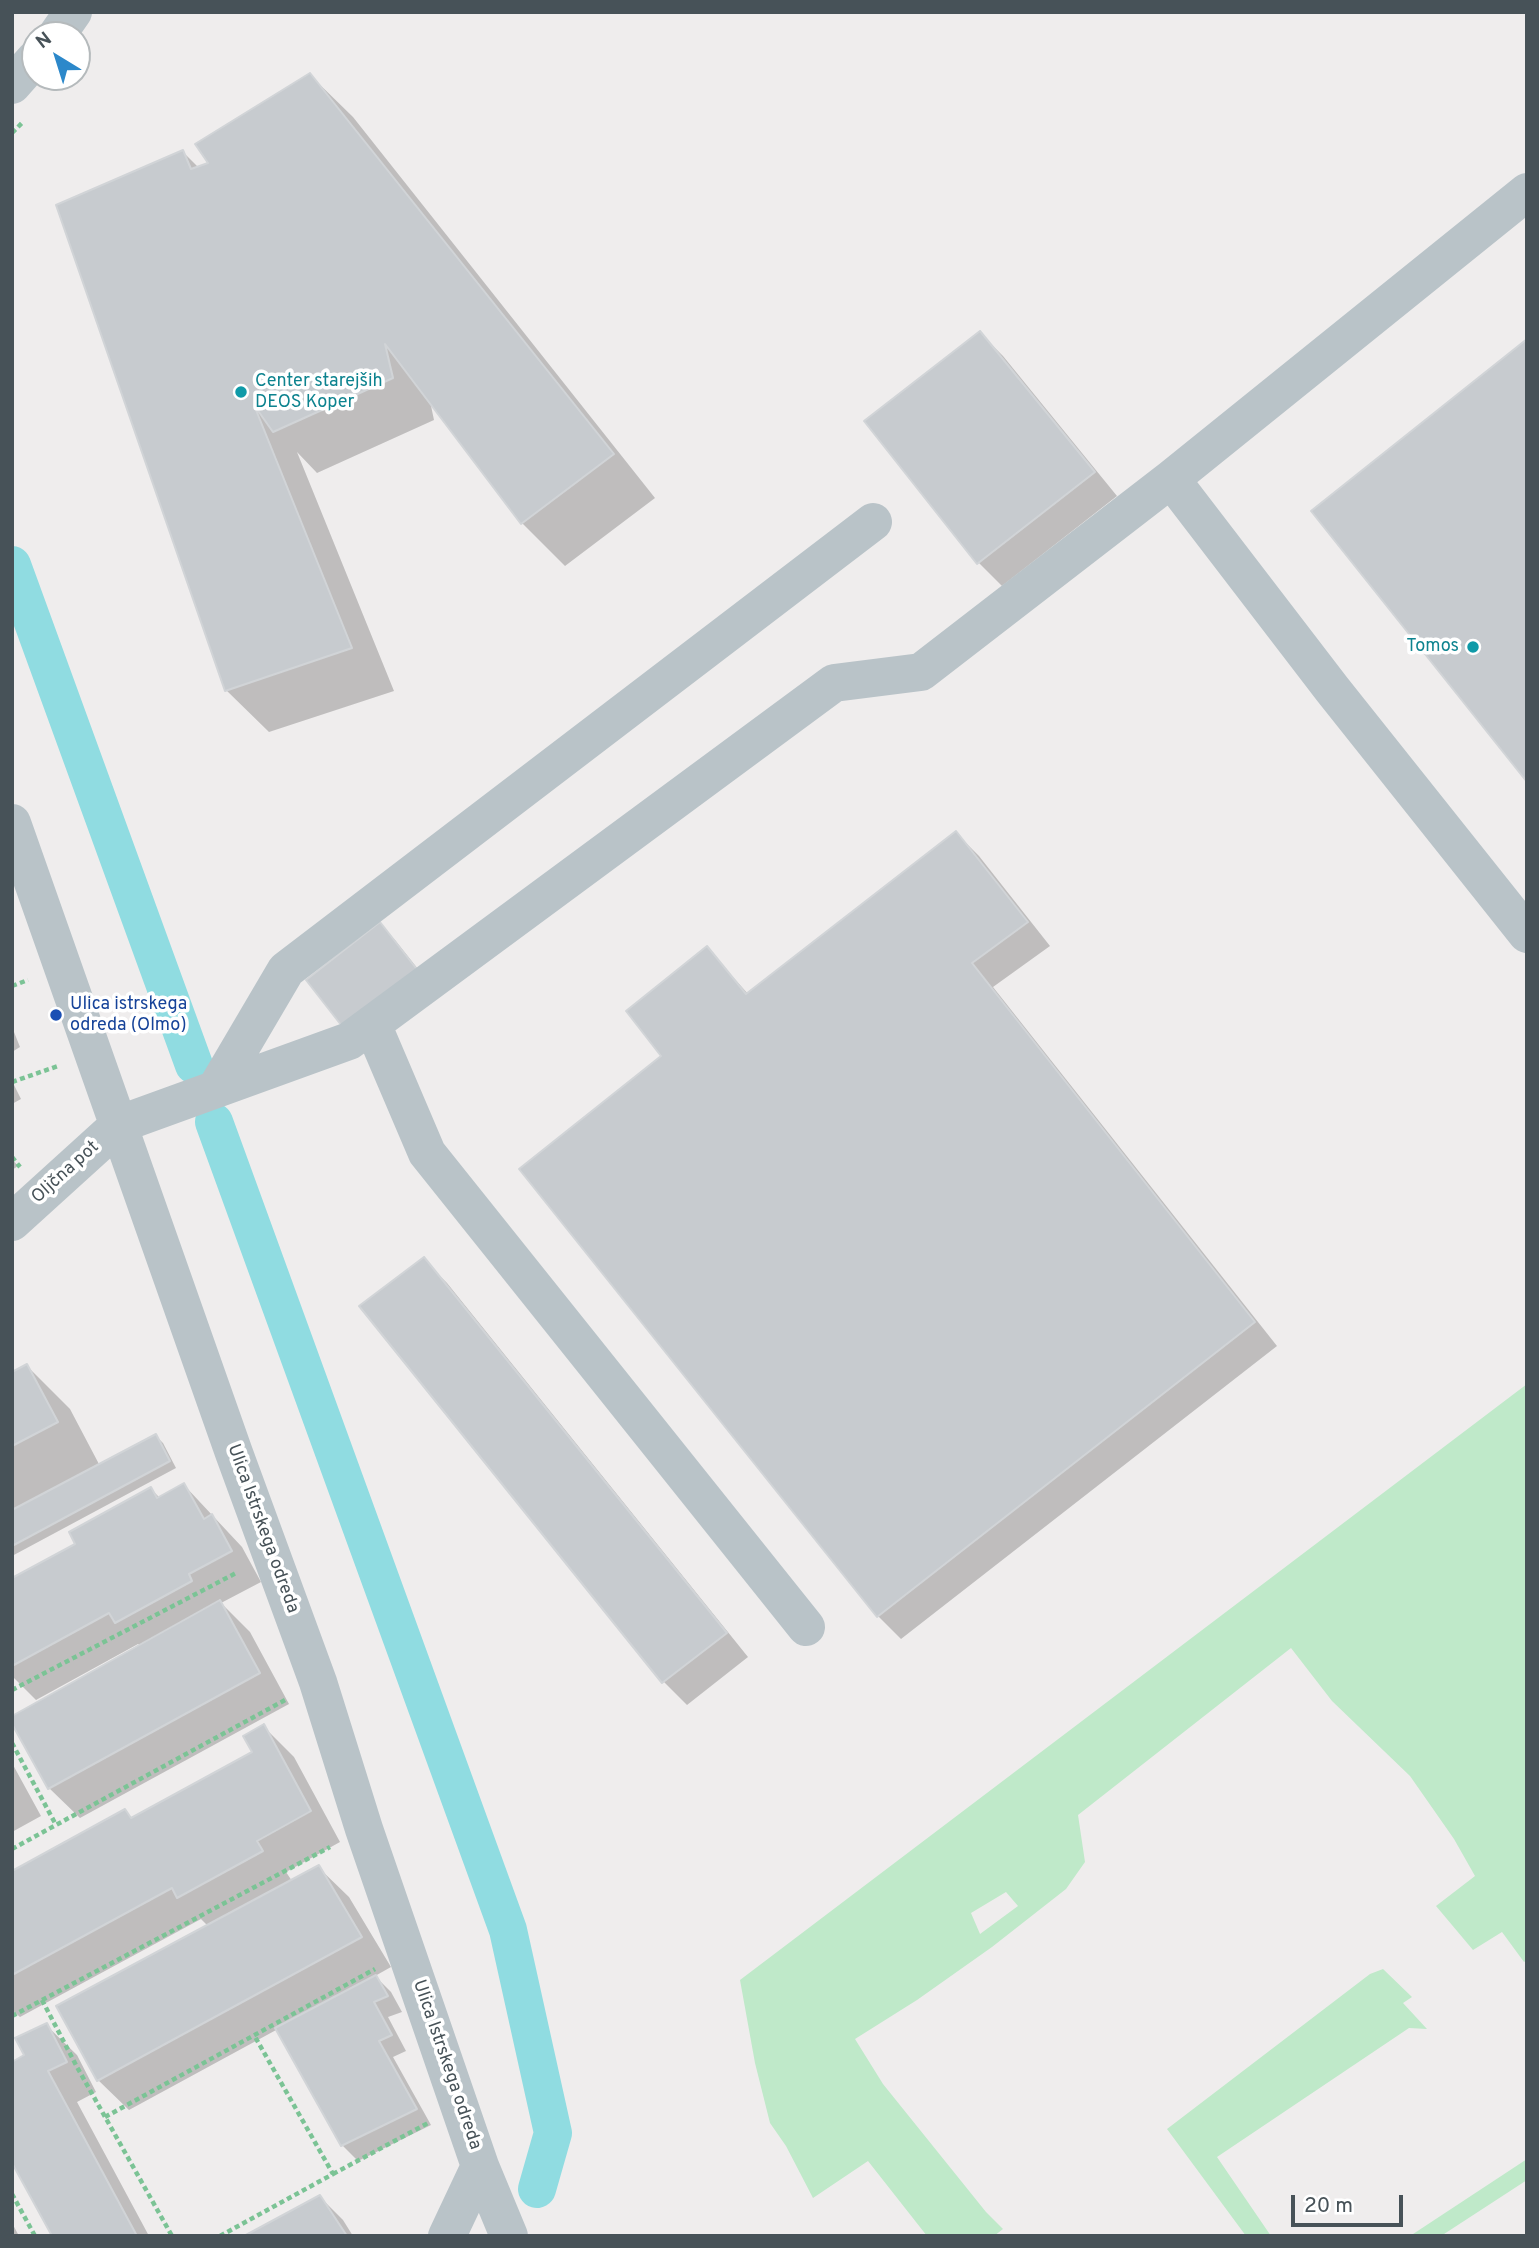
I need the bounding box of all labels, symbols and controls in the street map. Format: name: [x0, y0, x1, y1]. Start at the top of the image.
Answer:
north arrow: [21, 21, 91, 91]
text: N: [32, 27, 57, 55]
place label: Center starejših DEOS Koper: [255, 371, 383, 414]
marker: Center starejših DEOS Koper: [233, 384, 249, 400]
place label: Tomos: [1406, 636, 1459, 658]
marker: Tomos: [1465, 639, 1481, 655]
place label: Ulica istrskega odreda (Olmo): [70, 994, 187, 1036]
marker: Ulica istrskega odreda (Olmo): [48, 1007, 64, 1023]
street label: Oljčna pot: [28, 1137, 104, 1209]
street label: Ulica Istrskega odreda: [221, 1442, 303, 1616]
street label: Ulica Istrskega odreda: [407, 1977, 485, 2153]
scale bar: [1294, 2182, 1406, 2226]
text: 20 m: [1304, 2193, 1353, 2220]

